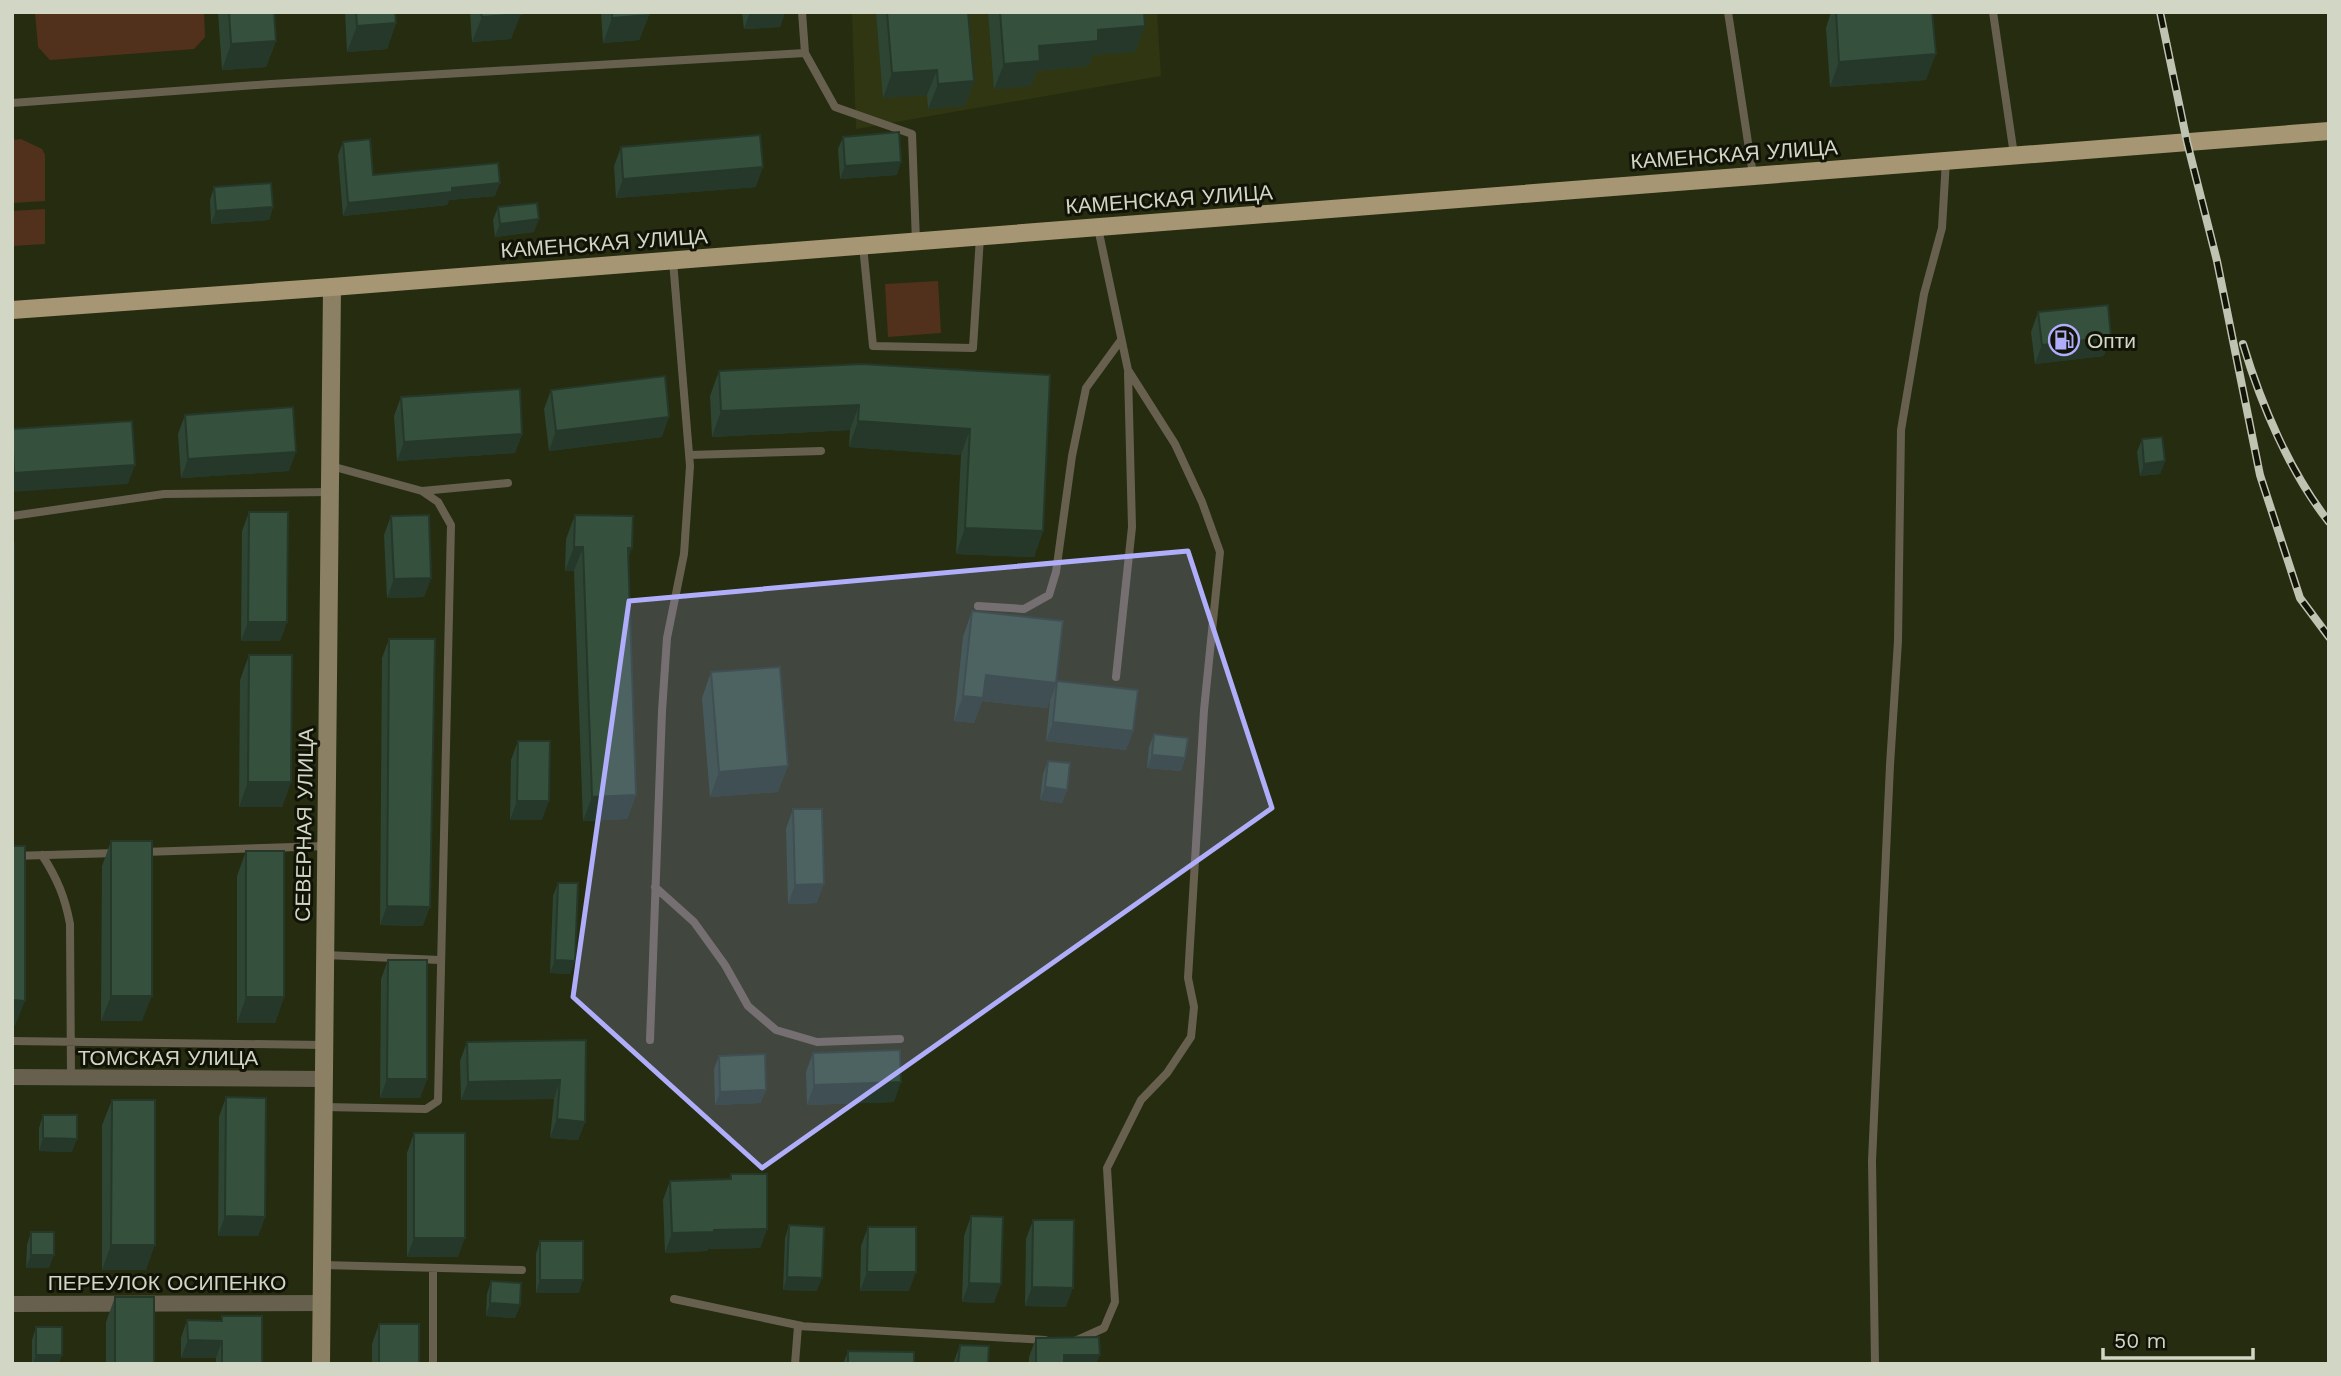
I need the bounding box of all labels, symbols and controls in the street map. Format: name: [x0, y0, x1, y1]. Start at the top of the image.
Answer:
street label: КАМЕНСКАЯ УЛИЦА: [1630, 134, 1838, 174]
street label: КАМЕНСКАЯ УЛИЦА: [1065, 179, 1273, 219]
street label: КАМЕНСКАЯ УЛИЦА: [500, 223, 708, 263]
fuel station icon: Опти: [2047, 323, 2081, 357]
place label: Опти: [2087, 328, 2136, 353]
street label: СЕВЕРНАЯ УЛИЦА: [290, 728, 318, 922]
street label: ТОМСКАЯ УЛИЦА: [78, 1045, 258, 1070]
street label: ПЕРЕУЛОК ОСИПЕНКО: [48, 1270, 286, 1295]
scale bar: [2103, 1316, 2254, 1360]
text: 50 m: [2114, 1328, 2166, 1353]

